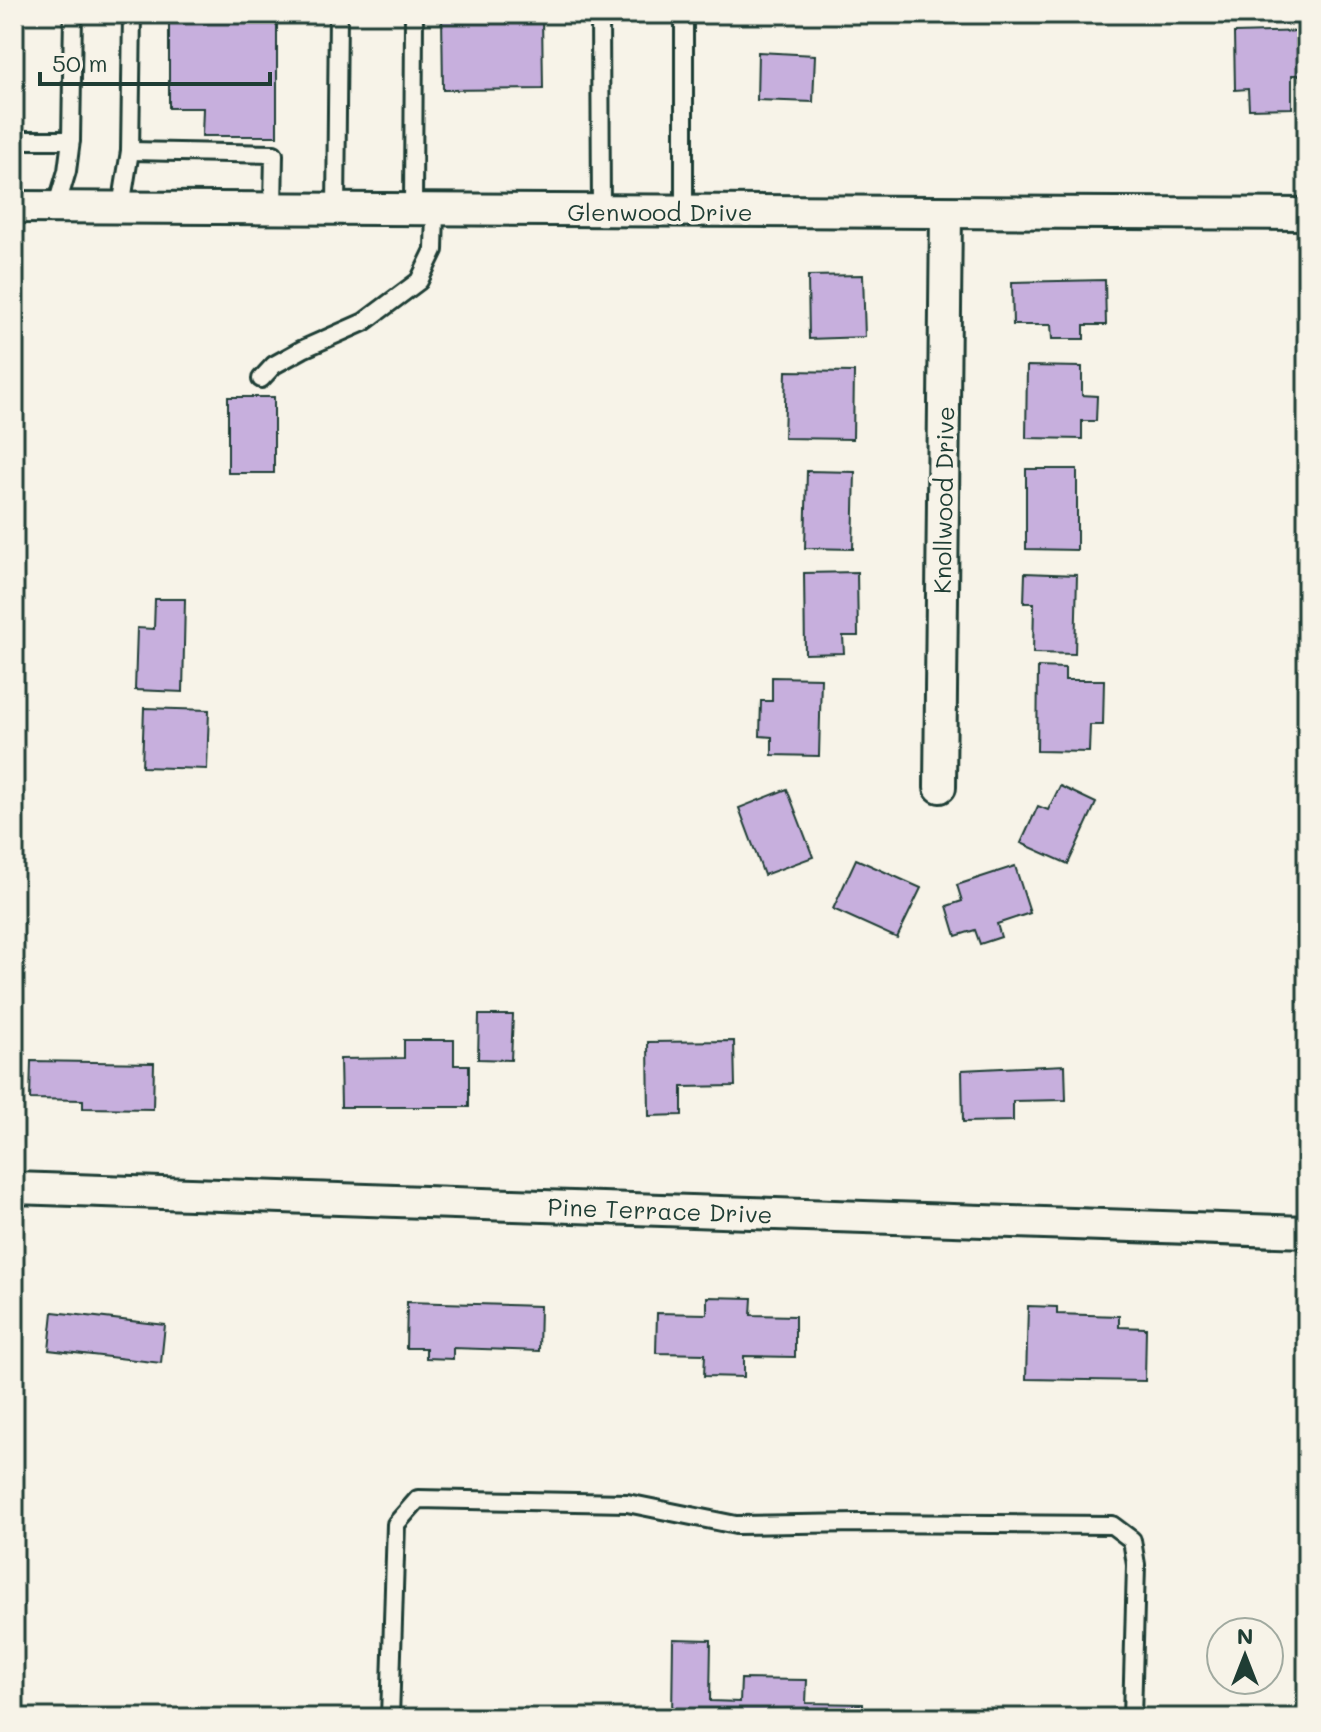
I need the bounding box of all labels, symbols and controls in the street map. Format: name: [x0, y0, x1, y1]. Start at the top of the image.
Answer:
scale bar: [40, 36, 270, 86]
text: 50 m: [52, 47, 108, 78]
street label: Glenwood Drive: [567, 196, 753, 227]
street label: Knollwood Drive: [926, 406, 960, 594]
street label: Pine Terrace Drive: [547, 1191, 773, 1229]
north arrow: [1205, 1616, 1285, 1696]
text: N: [1237, 1621, 1253, 1650]

